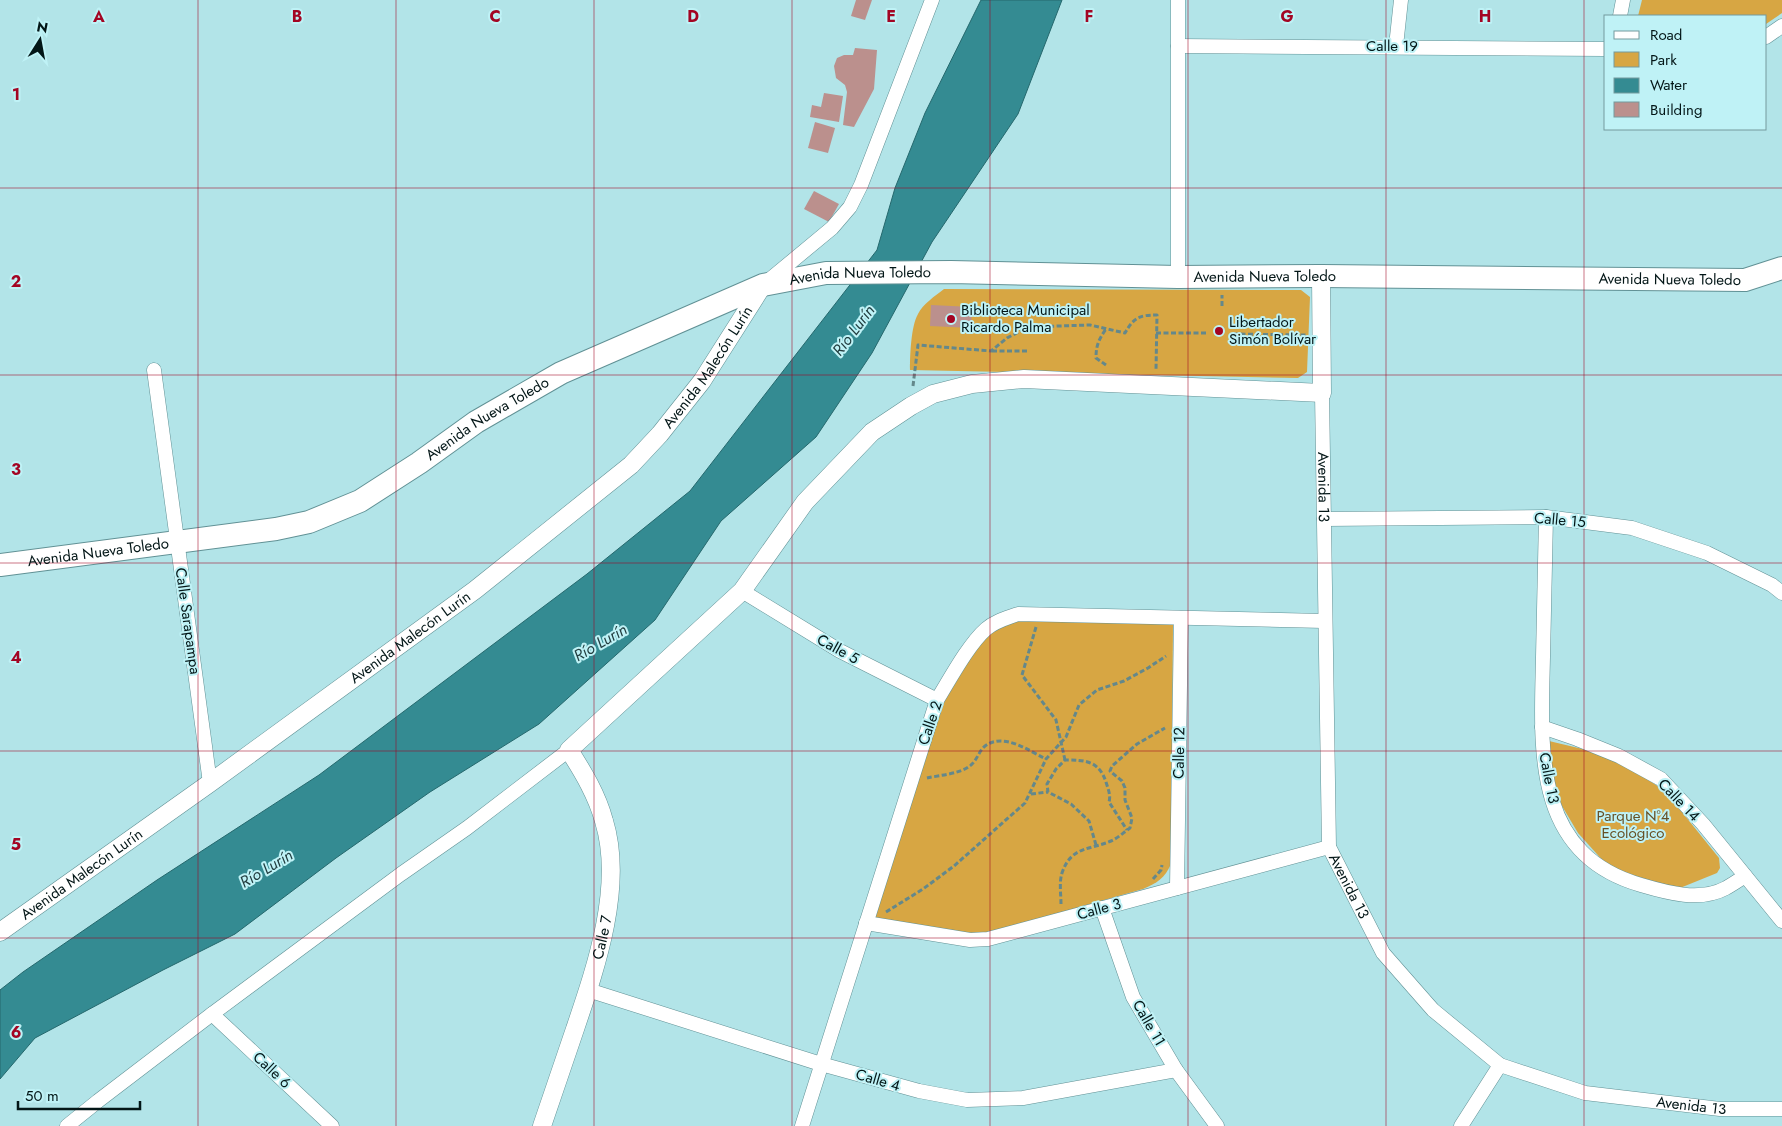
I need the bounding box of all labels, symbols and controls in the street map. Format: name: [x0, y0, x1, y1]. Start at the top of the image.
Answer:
text: A: [92, 5, 105, 28]
text: B: [292, 5, 302, 28]
text: C: [489, 5, 501, 28]
text: D: [687, 5, 699, 28]
text: E: [886, 5, 896, 28]
text: F: [1085, 5, 1093, 28]
text: G: [1280, 5, 1294, 28]
text: H: [1479, 5, 1491, 28]
north arrow: [15, 15, 65, 65]
legend: [1604, 15, 1767, 130]
text: N: [35, 16, 50, 38]
text: Road: [1650, 24, 1682, 46]
street label: Calle 19: [1366, 35, 1418, 57]
text: Park: [1650, 49, 1677, 71]
text: Water: [1650, 74, 1688, 96]
text: 1: [12, 83, 20, 106]
text: Building: [1650, 99, 1702, 121]
street label: Avenida Nueva Toledo: [787, 261, 931, 291]
street label: Avenida Nueva Toledo: [1193, 265, 1336, 288]
street label: Avenida Nueva Toledo: [1598, 268, 1741, 291]
text: 2: [11, 270, 21, 293]
place label: Biblioteca Municipal Ricardo Palma: [961, 299, 1090, 338]
water label: Río Lurín: [827, 300, 880, 361]
street label: Avenida Malecón Lurín: [657, 301, 758, 433]
place label: Libertador Simón Bolívar: [1229, 311, 1317, 350]
marker: Biblioteca Municipal Ricardo Palma: [945, 313, 957, 325]
marker: Libertador Simón Bolívar: [1213, 325, 1225, 337]
street label: Avenida Nueva Toledo: [421, 371, 553, 466]
street label: Avenida 13: [1312, 452, 1335, 522]
text: 3: [11, 458, 21, 481]
street label: Calle 15: [1533, 507, 1587, 533]
street label: Avenida Nueva Toledo: [26, 532, 170, 572]
street label: Calle Sarapampa: [170, 566, 206, 676]
street label: Avenida Malecón Lurín: [345, 586, 475, 689]
water label: Río Lurín: [569, 618, 631, 667]
street label: Calle 5: [813, 628, 863, 670]
text: 4: [10, 646, 22, 669]
street label: Calle 2: [912, 698, 948, 748]
street label: Calle 12: [1168, 727, 1190, 779]
street label: Calle 13: [1533, 751, 1565, 805]
street label: Calle 14: [1653, 774, 1705, 827]
park label: Parque N°4 Ecológico: [1596, 805, 1670, 844]
street label: Avenida Malecón Lurín: [16, 823, 147, 925]
text: 5: [11, 833, 21, 856]
water label: Río Lurín: [235, 844, 297, 893]
street label: Avenida 13: [1323, 850, 1375, 922]
street label: Calle 3: [1075, 893, 1123, 925]
street label: Calle 7: [586, 914, 618, 962]
street label: Calle 11: [1127, 996, 1171, 1050]
text: 6: [11, 1021, 21, 1044]
street label: Calle 6: [248, 1047, 296, 1093]
street label: Calle 4: [853, 1063, 903, 1097]
scale bar: [18, 1078, 140, 1110]
text: 50 m: [25, 1085, 59, 1107]
street label: Avenida 13: [1655, 1091, 1726, 1120]

